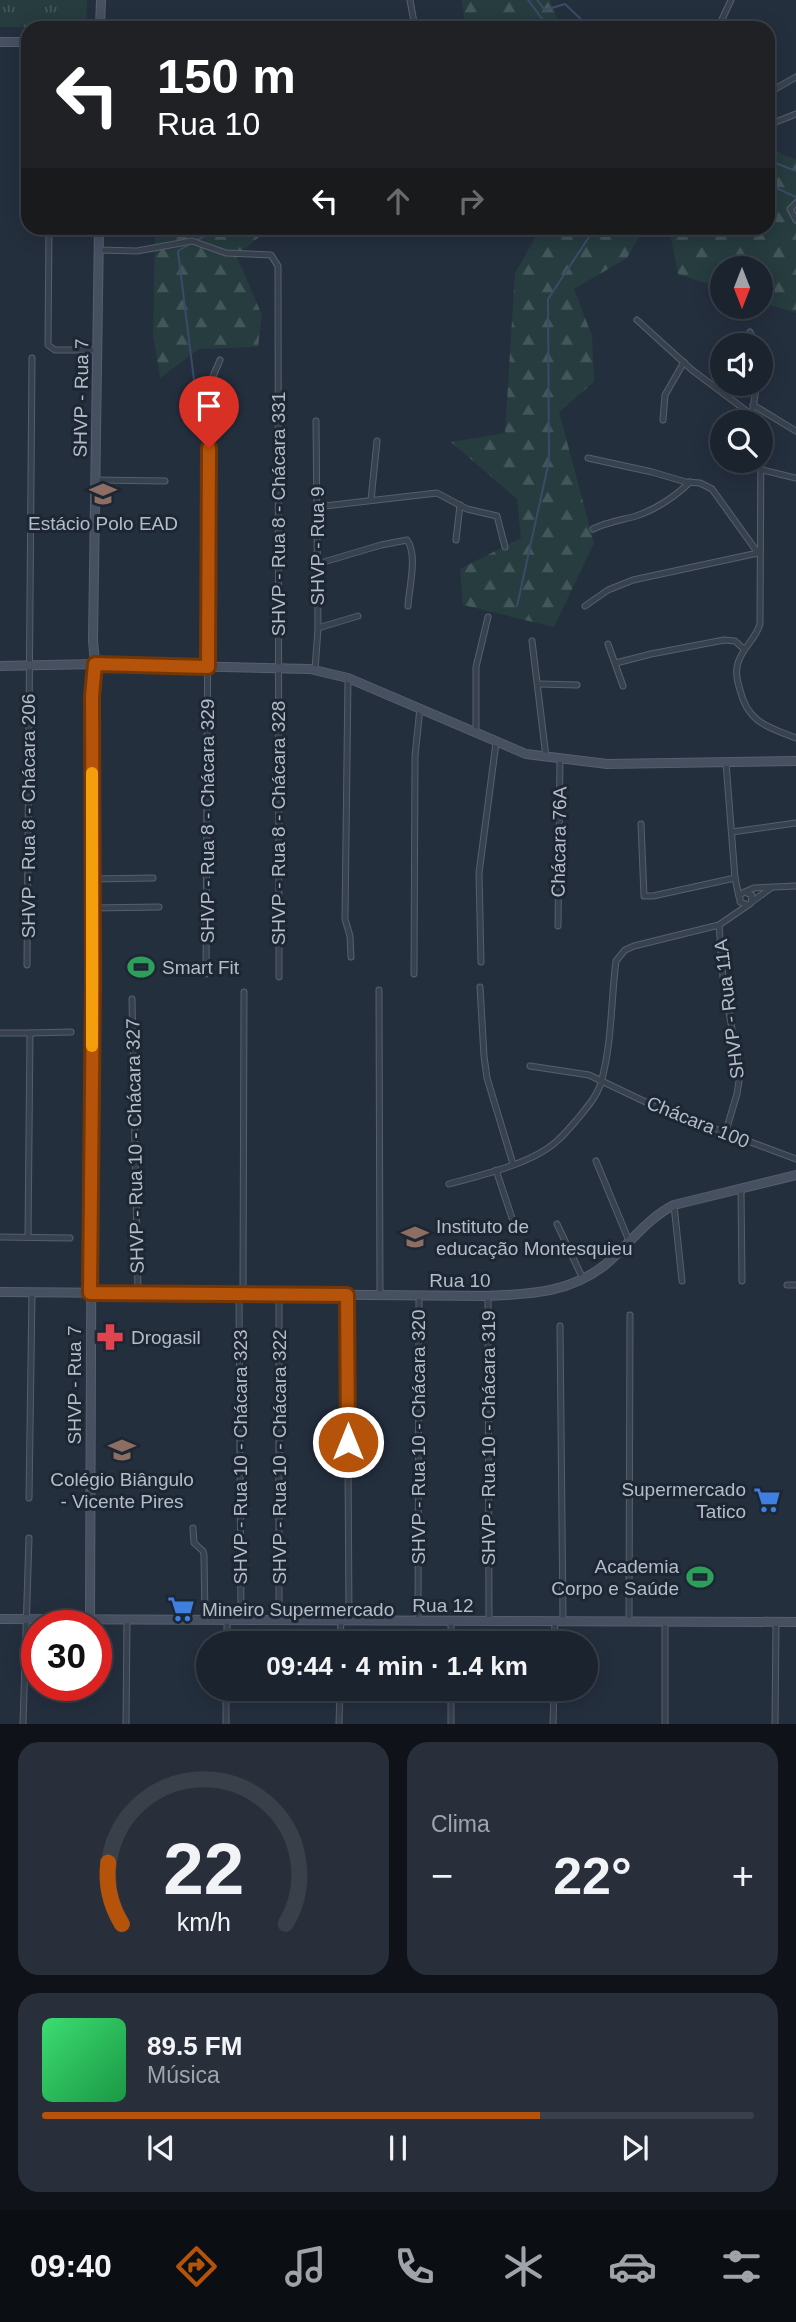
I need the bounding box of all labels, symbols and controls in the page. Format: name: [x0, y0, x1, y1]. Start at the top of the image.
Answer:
icon: left: [42, 49, 133, 140]
text: 150 m: [157, 49, 296, 103]
text: Rua 10: [157, 106, 260, 142]
icon: left: [306, 182, 344, 220]
icon: ahead: [379, 182, 417, 220]
icon: right: [452, 182, 490, 220]
north arrow: [710, 256, 774, 318]
map controls: [710, 256, 773, 473]
button: sound: [710, 333, 773, 396]
street label: SHVP - Rua 7: [69, 338, 93, 458]
pin: [179, 376, 239, 448]
icon: arrive: [190, 387, 228, 425]
street label: SHVP - Rua 8 - Chácara 331: [268, 392, 289, 636]
button: search: [710, 410, 773, 473]
school or university icon: Estácio Polo EAD: [88, 479, 118, 509]
street label: SHVP - Rua 9: [307, 487, 328, 605]
place label: Estácio Polo EAD: [28, 513, 178, 534]
street label: SHVP - Rua 8 - Chácara 206: [18, 694, 39, 938]
street label: SHVP - Rua 8 - Chácara 329: [197, 699, 218, 943]
street label: SHVP - Rua 8 - Chácara 328: [268, 701, 289, 945]
street label: Chácara 76A: [548, 786, 570, 898]
street label: SHVP - Rua 11A: [710, 938, 748, 1080]
sports icon: Smart Fit: [126, 952, 156, 982]
place label: Smart Fit: [162, 957, 240, 978]
street label: SHVP - Rua 10 - Chácara 327: [122, 1018, 148, 1274]
street label: Chácara 100: [644, 1092, 752, 1152]
place label: Instituto de educação Montesquieu: [436, 1216, 632, 1259]
school or university icon: Instituto de educação Montesquieu: [400, 1222, 430, 1252]
street label: Rua 10: [429, 1270, 491, 1291]
street label: SHVP - Rua 10 - Chácara 320: [408, 1309, 429, 1565]
street label: SHVP - Rua 10 - Chácara 319: [478, 1310, 499, 1566]
pharmacy icon: Drogasil: [95, 1322, 125, 1352]
street label: SHVP - Rua 7: [64, 1326, 85, 1444]
place label: Drogasil: [131, 1327, 201, 1348]
street label: SHVP - Rua 10 - Chácara 323: [230, 1329, 251, 1585]
street label: SHVP - Rua 10 - Chácara 322: [269, 1329, 290, 1585]
position arrow: [311, 1405, 385, 1479]
school or university icon: Colégio Biângulo - Vicente Pires: [107, 1435, 137, 1465]
place label: Colégio Biângulo - Vicente Pires: [50, 1469, 194, 1512]
place label: Supermercado Tatico: [621, 1479, 746, 1522]
supermarket icon: Supermercado Tatico: [752, 1485, 782, 1515]
place label: Academia Corpo e Saúde: [551, 1556, 679, 1599]
sports icon: Academia Corpo e Saúde: [685, 1562, 715, 1592]
supermarket icon: Mineiro Supermercado: [166, 1594, 196, 1624]
street label: Rua 12: [412, 1595, 474, 1616]
place label: Mineiro Supermercado: [202, 1599, 394, 1620]
speed limit sign: 30: [21, 1610, 112, 1701]
text: 09:44 · 4 min · 1.4 km: [266, 1651, 528, 1681]
text: Clima: [431, 1811, 490, 1837]
text: 22: [163, 1829, 244, 1910]
text: 22°: [553, 1847, 632, 1905]
text: −: [431, 1855, 453, 1897]
text: +: [732, 1855, 754, 1897]
text: km/h: [176, 1908, 231, 1936]
text: 89.5 FM: [147, 2031, 242, 2061]
text: Música: [147, 2062, 220, 2088]
icon: previous: [142, 2129, 180, 2167]
icon: pause: [379, 2129, 417, 2167]
icon: next: [616, 2129, 654, 2167]
icon: directions: [172, 2242, 221, 2291]
icon: music: [281, 2242, 330, 2291]
icon: phone: [390, 2242, 439, 2291]
icon: climate: [499, 2242, 548, 2291]
icon: car: [608, 2242, 657, 2291]
icon: filters: [717, 2242, 766, 2291]
text: 09:40: [30, 2248, 112, 2284]

